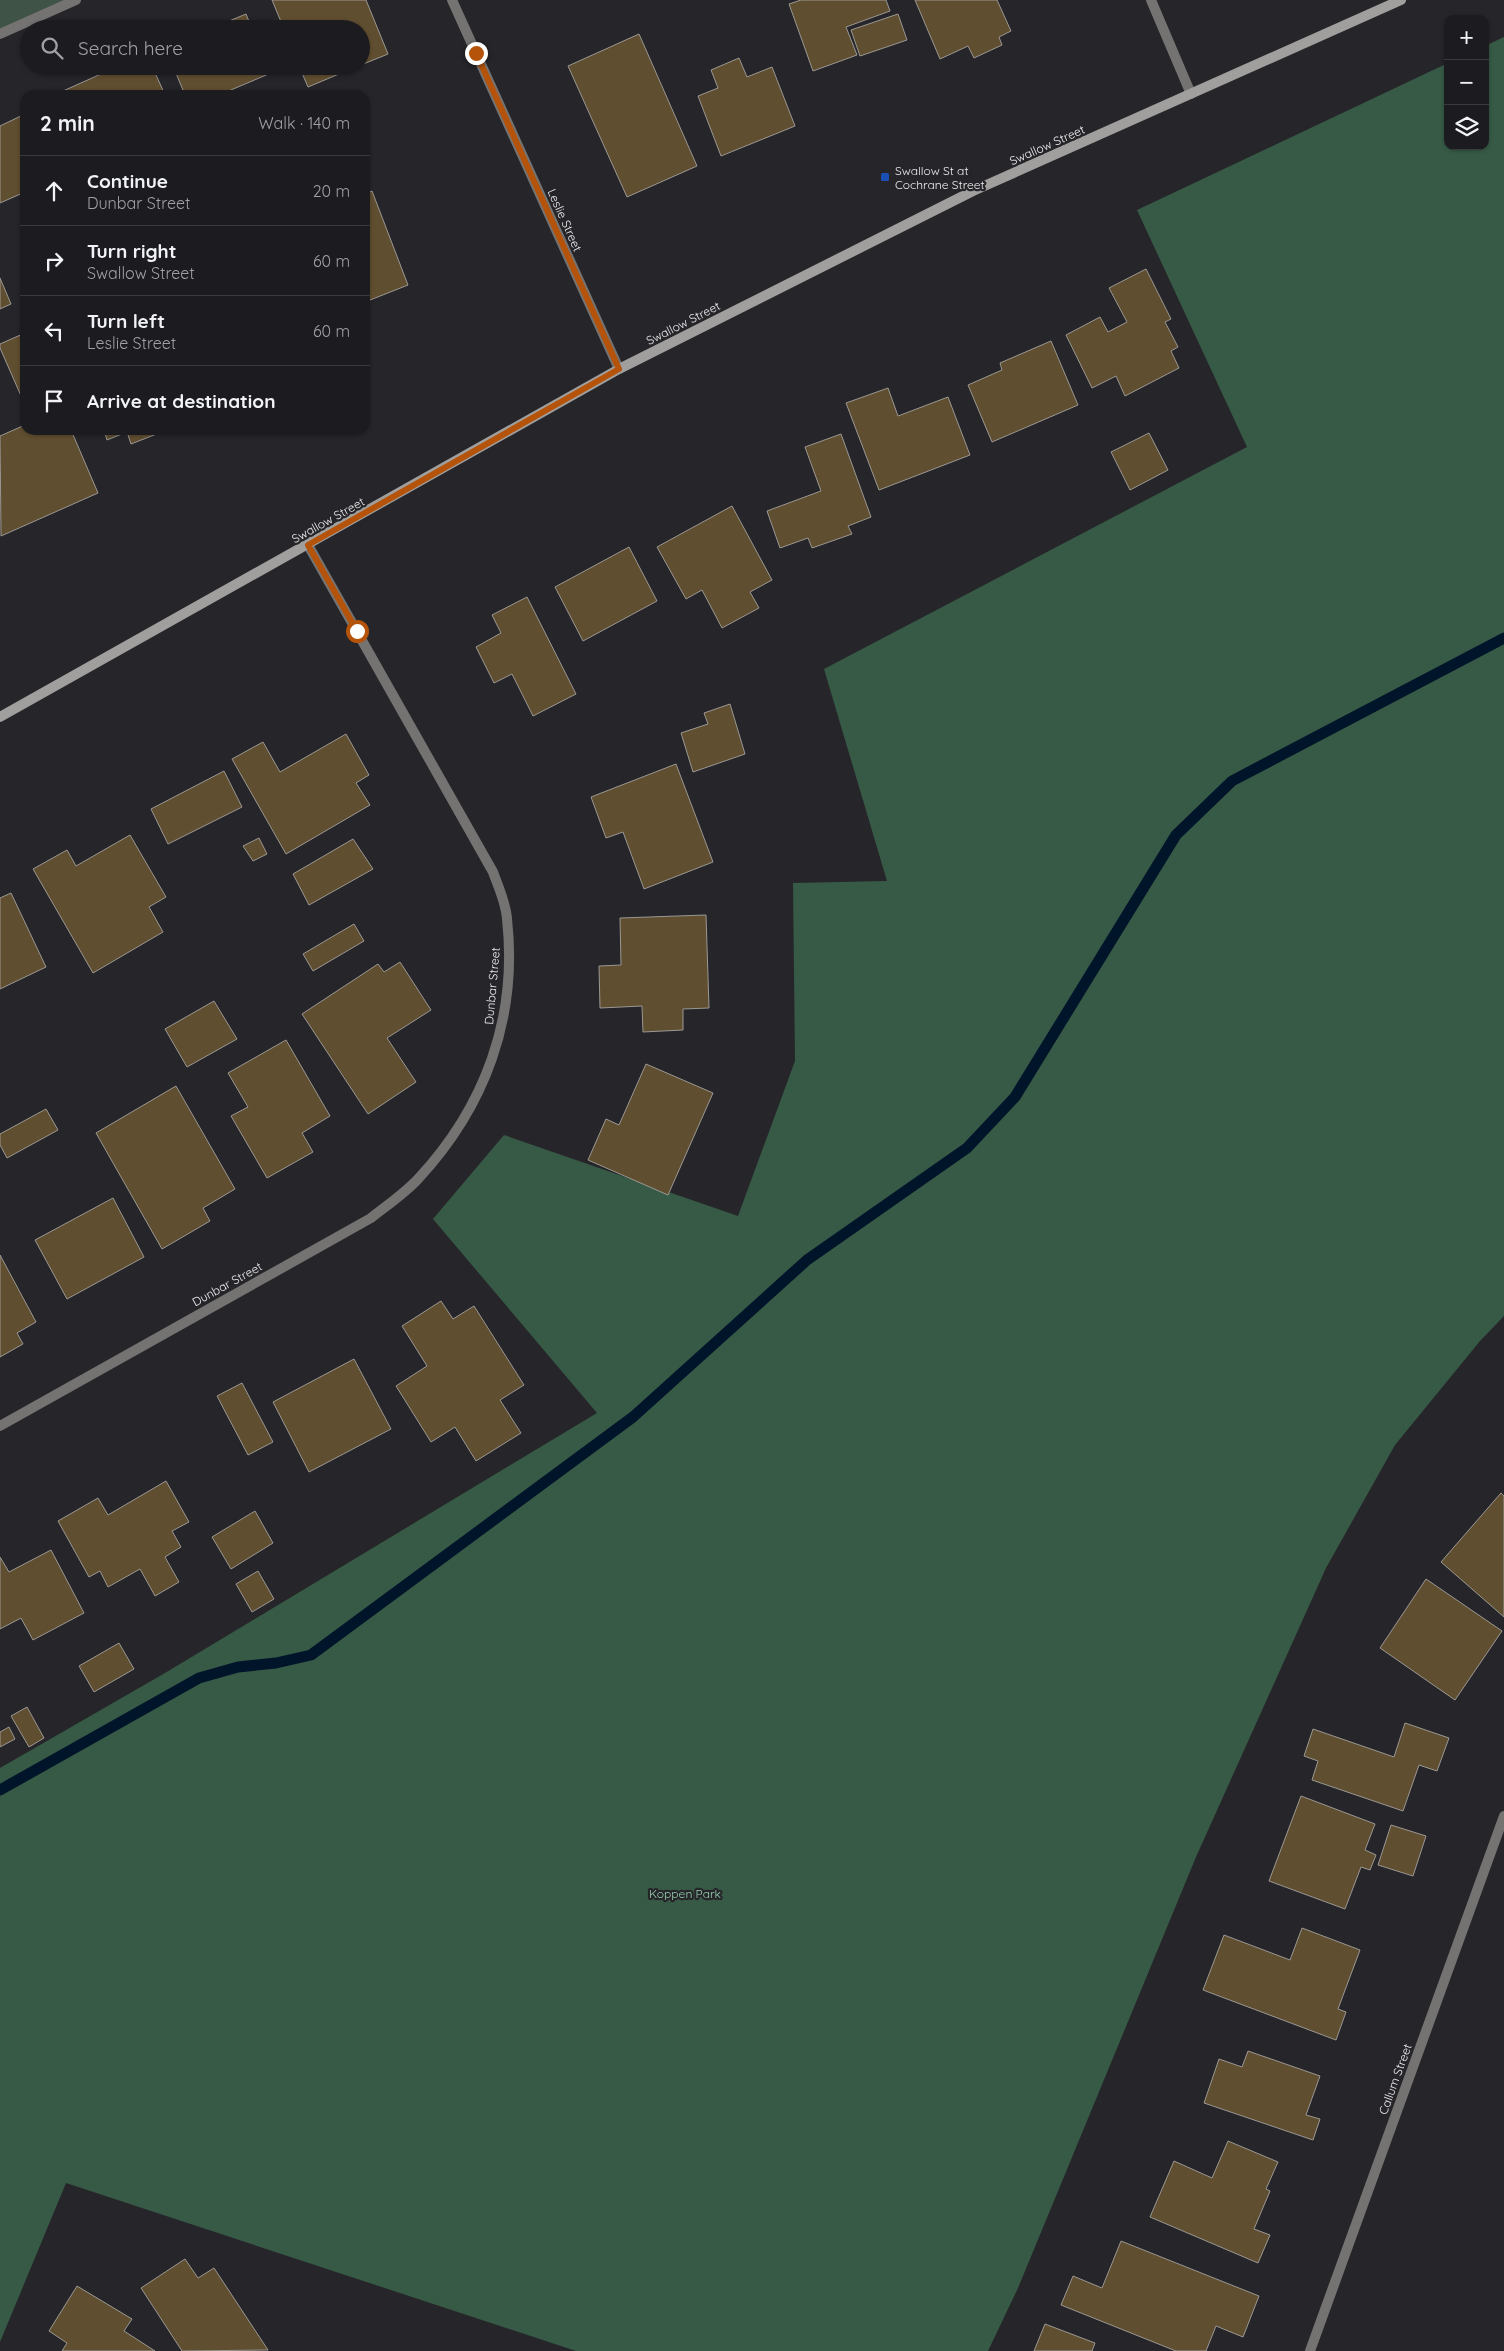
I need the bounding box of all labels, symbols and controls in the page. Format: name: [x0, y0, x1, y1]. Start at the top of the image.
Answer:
map controls: [1444, 15, 1489, 150]
button: +: [1444, 15, 1489, 60]
search box: [20, 20, 370, 75]
icon: search: [38, 34, 66, 62]
text: Search here: [78, 36, 183, 60]
route end: [465, 42, 488, 65]
button: −: [1444, 60, 1489, 105]
button: layers: [1444, 105, 1489, 150]
text: 2 min: [40, 110, 95, 136]
text: Walk · 140 m: [258, 113, 350, 133]
street label: Swallow Street: [1007, 122, 1087, 168]
place label: Swallow St at Cochrane Street: [895, 163, 985, 192]
text: Continue: [87, 169, 168, 193]
marker: Swallow St at Cochrane Street: [879, 171, 891, 183]
icon: ahead: [40, 177, 68, 205]
text: 20 m: [313, 181, 350, 201]
street label: Leslie Street: [545, 186, 585, 254]
text: Dunbar Street: [87, 193, 191, 213]
text: Turn right: [87, 239, 176, 263]
icon: right: [40, 247, 68, 275]
text: 60 m: [313, 251, 350, 271]
text: Swallow Street: [87, 263, 195, 283]
street label: Swallow Street: [644, 298, 722, 348]
text: Turn left: [87, 309, 165, 333]
icon: left: [40, 317, 68, 345]
text: 60 m: [313, 321, 350, 341]
text: Leslie Street: [87, 333, 176, 353]
icon: arrive: [40, 387, 68, 415]
text: Arrive at destination: [87, 389, 276, 413]
street label: Swallow Street: [289, 494, 367, 546]
route start: [346, 620, 369, 643]
street label: Dunbar Street: [481, 947, 503, 1025]
street label: Dunbar Street: [189, 1259, 265, 1309]
park label: Koppen Park: [649, 1886, 721, 1901]
street label: Callum Street: [1375, 2041, 1415, 2117]

